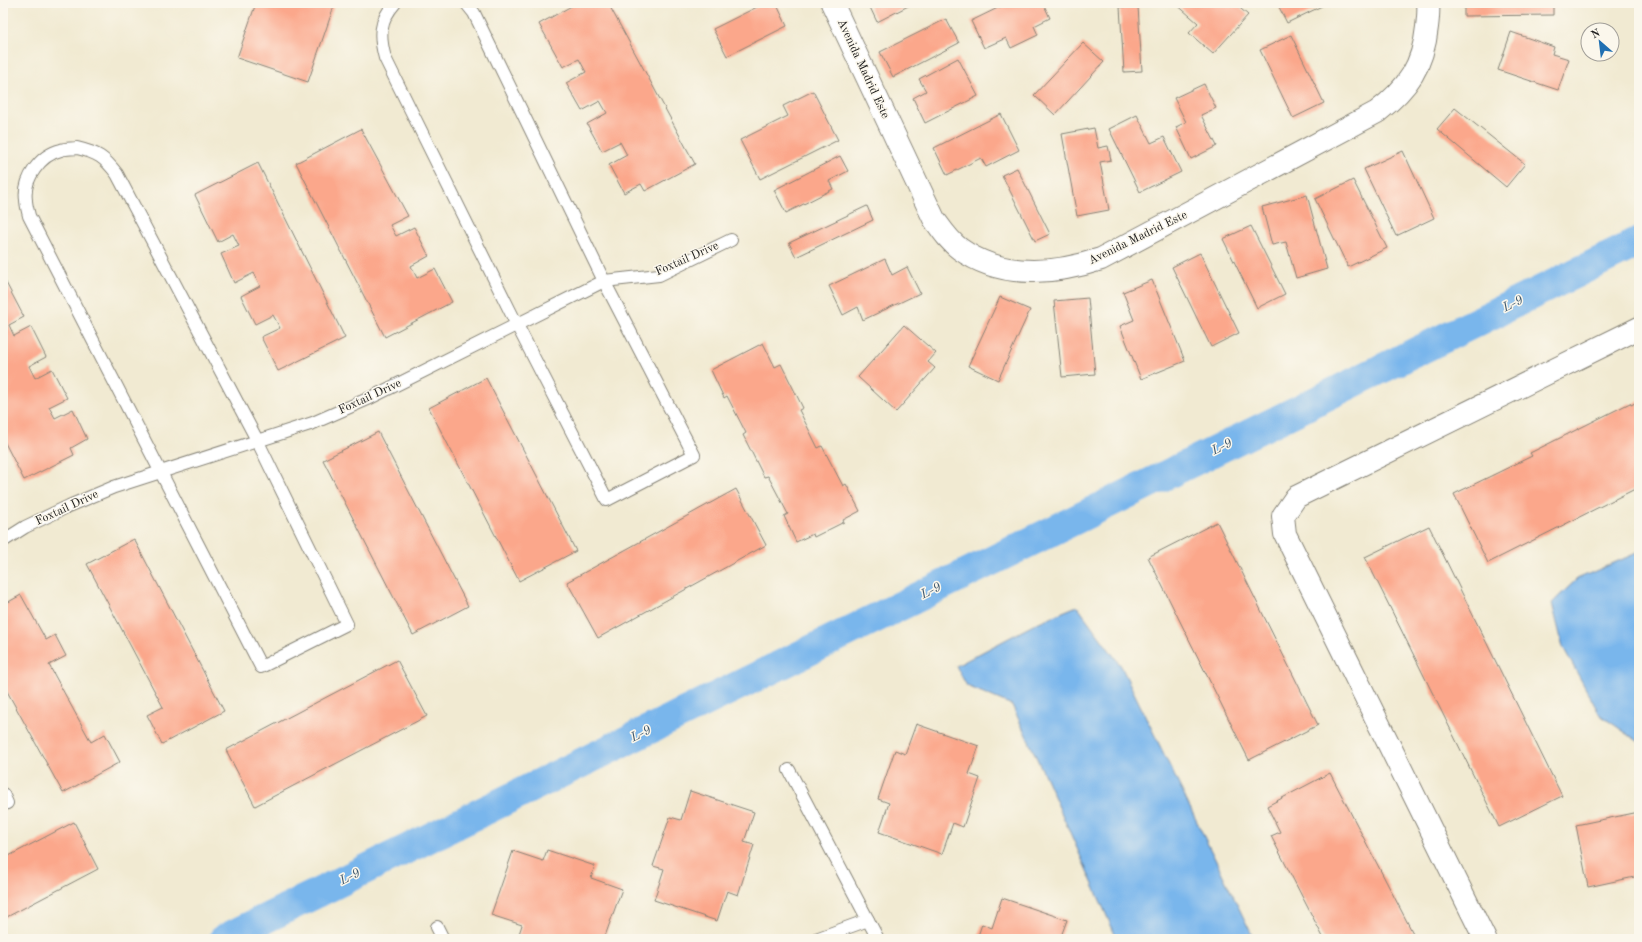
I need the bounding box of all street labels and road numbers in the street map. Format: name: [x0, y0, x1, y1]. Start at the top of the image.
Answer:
street label: Avenida Madrid Este: [835, 17, 892, 121]
street label: Avenida Madrid Este: [1087, 209, 1190, 267]
street label: Foxtail Drive: [654, 240, 721, 278]
street label: Foxtail Drive: [337, 377, 404, 417]
street label: Foxtail Drive: [34, 488, 101, 528]

